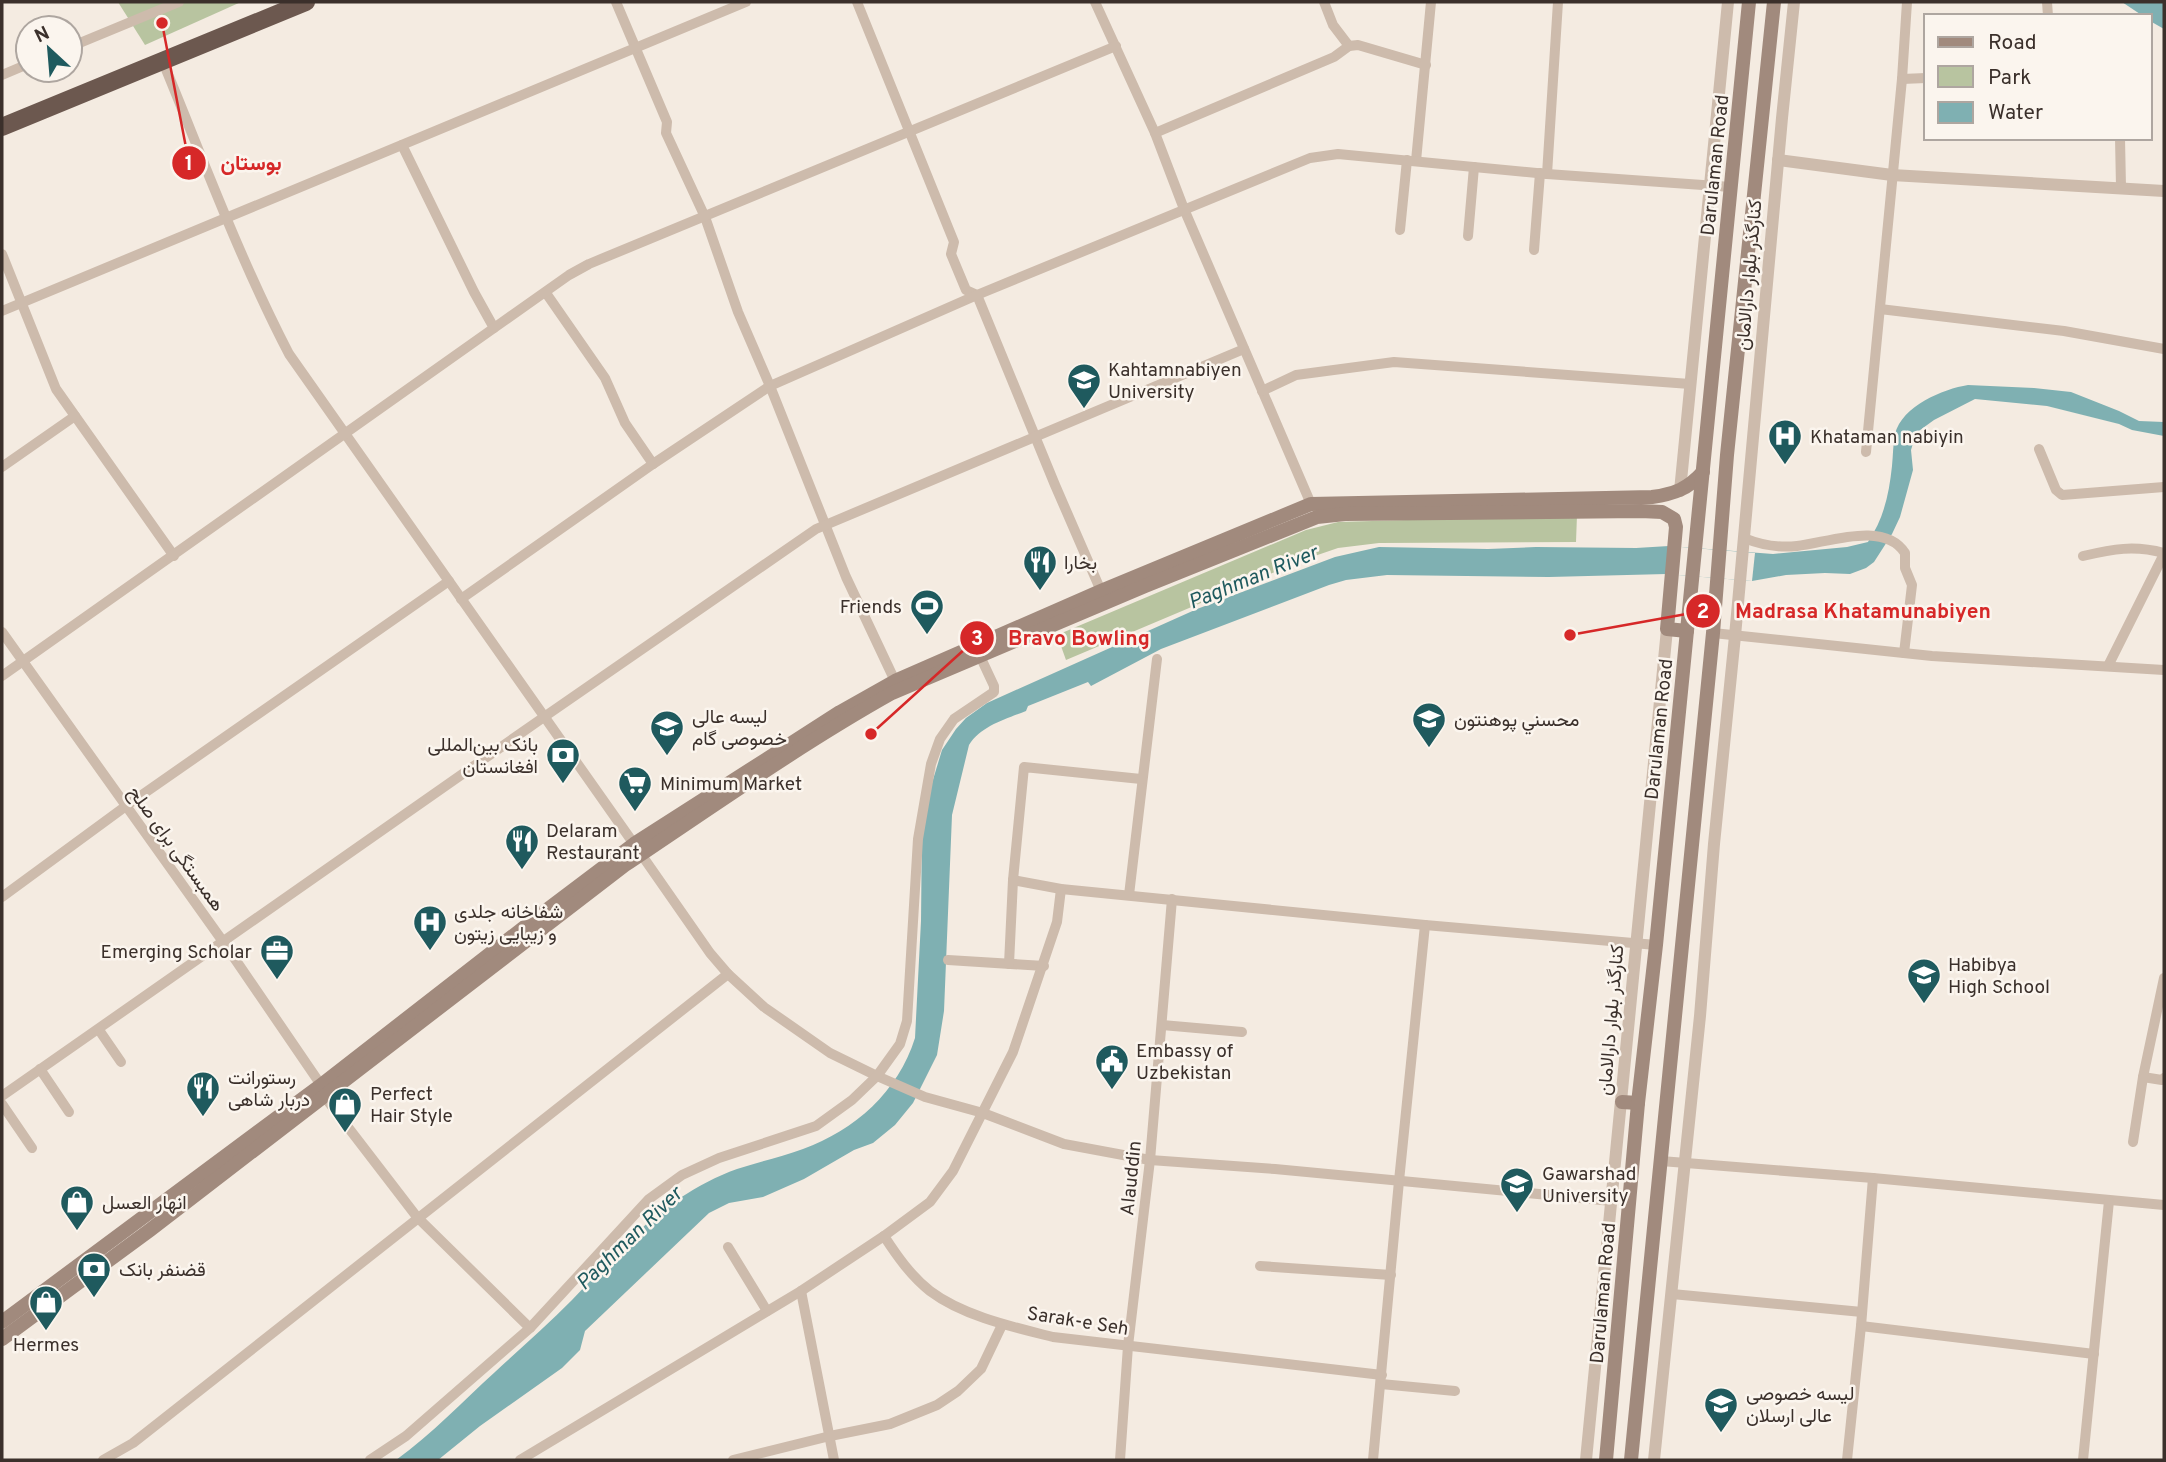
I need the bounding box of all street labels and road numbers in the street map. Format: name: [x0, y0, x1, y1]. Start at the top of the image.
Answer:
street label: Darulaman Road: [1697, 94, 1735, 237]
street label: کنارگذر بلوار دارالامان: [1731, 199, 1769, 352]
street label: Darulaman Road: [1641, 658, 1679, 801]
street label: همبستگی برای صلح: [122, 782, 229, 917]
street label: کنارگذر بلوار دارالامان: [1593, 944, 1631, 1097]
street label: Alauddin: [1116, 1139, 1148, 1217]
street label: Darulaman Road: [1586, 1222, 1622, 1365]
street label: Sarak-e Seh: [1025, 1302, 1130, 1342]

